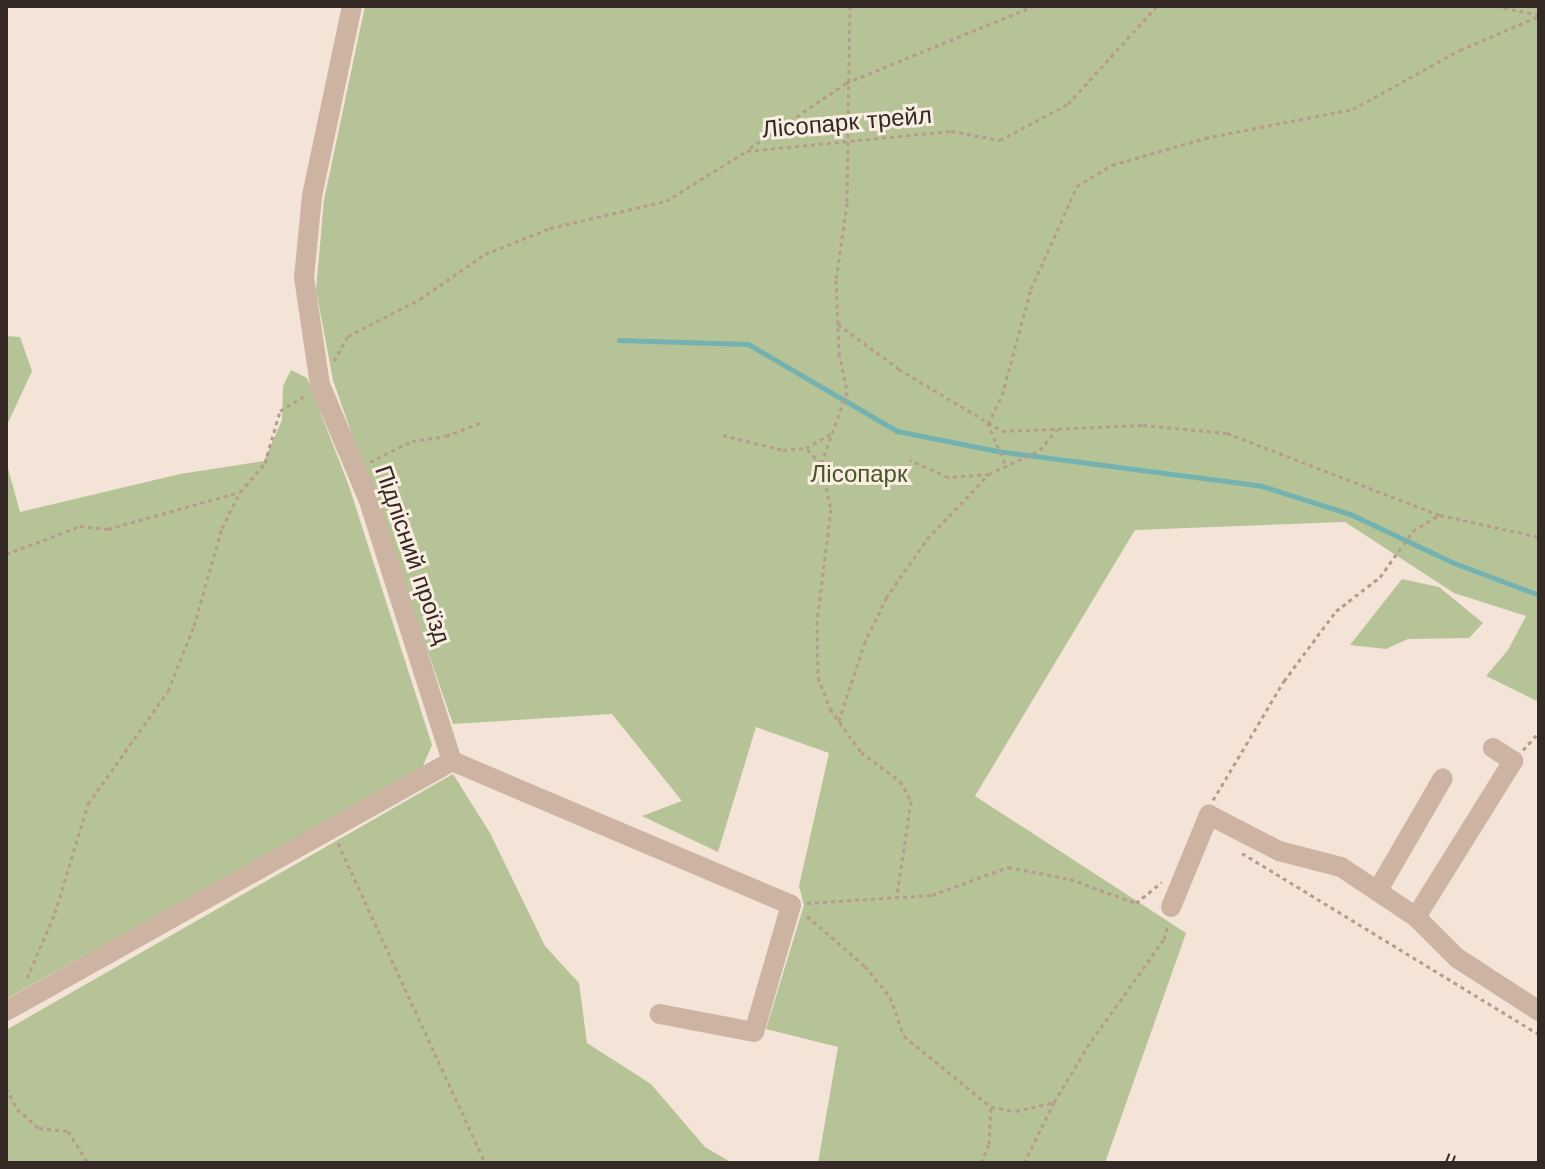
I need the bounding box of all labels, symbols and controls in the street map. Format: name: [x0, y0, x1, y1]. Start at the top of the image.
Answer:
street label: Лісопарк трейл: [761, 101, 933, 145]
park label: Лісопарк: [811, 461, 907, 489]
street label: Підлісний проїзд: [368, 462, 456, 648]

